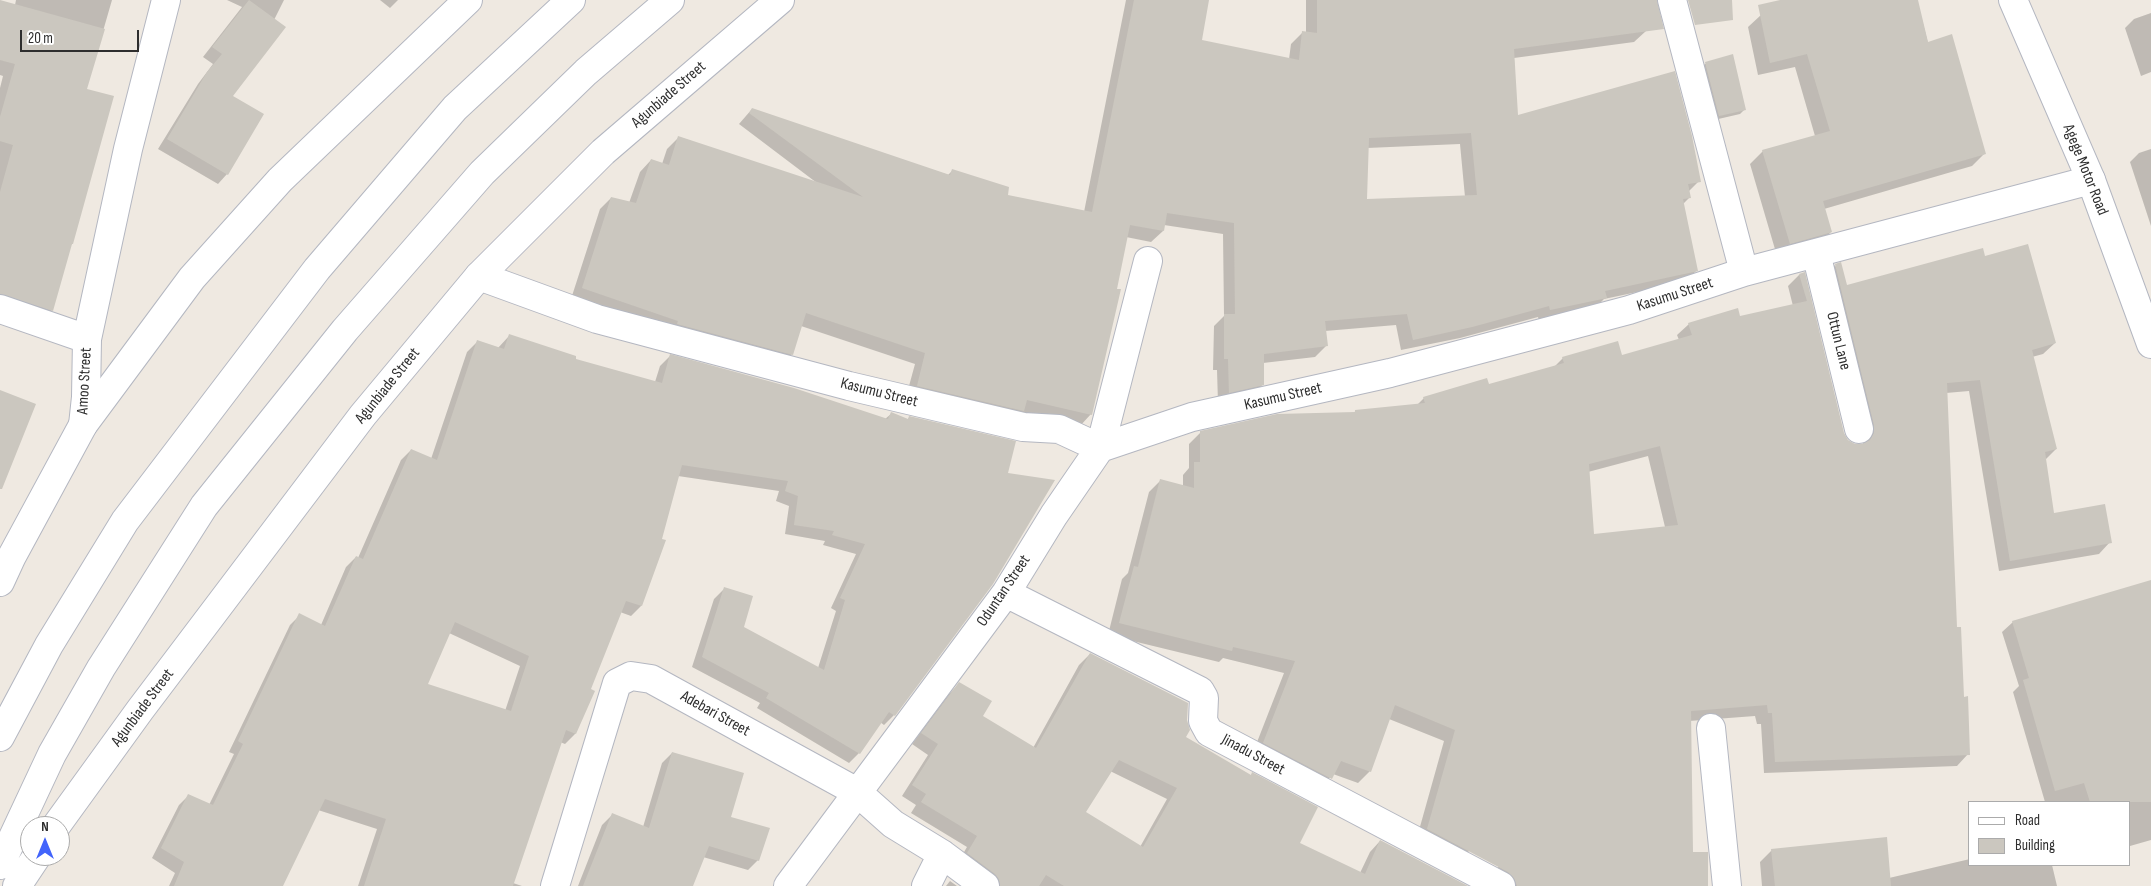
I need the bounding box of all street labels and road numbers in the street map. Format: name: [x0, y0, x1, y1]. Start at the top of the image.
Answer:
street label: Agunbiade Street: [628, 58, 710, 132]
street label: Agege Motor Road: [2058, 122, 2112, 218]
street label: Kasumu Street: [1634, 274, 1716, 316]
street label: Ottun Lane: [1822, 310, 1854, 372]
street label: Agunbiade Street: [352, 344, 424, 428]
street label: Amoo Street: [74, 347, 96, 415]
street label: Kasumu Street: [838, 374, 920, 412]
street label: Kasumu Street: [1242, 379, 1324, 415]
street label: Oduntan Street: [973, 552, 1035, 630]
street label: Agunbiade Street: [108, 665, 178, 751]
street label: Adebari Street: [677, 687, 753, 741]
street label: Jinadu Street: [1218, 730, 1288, 780]

